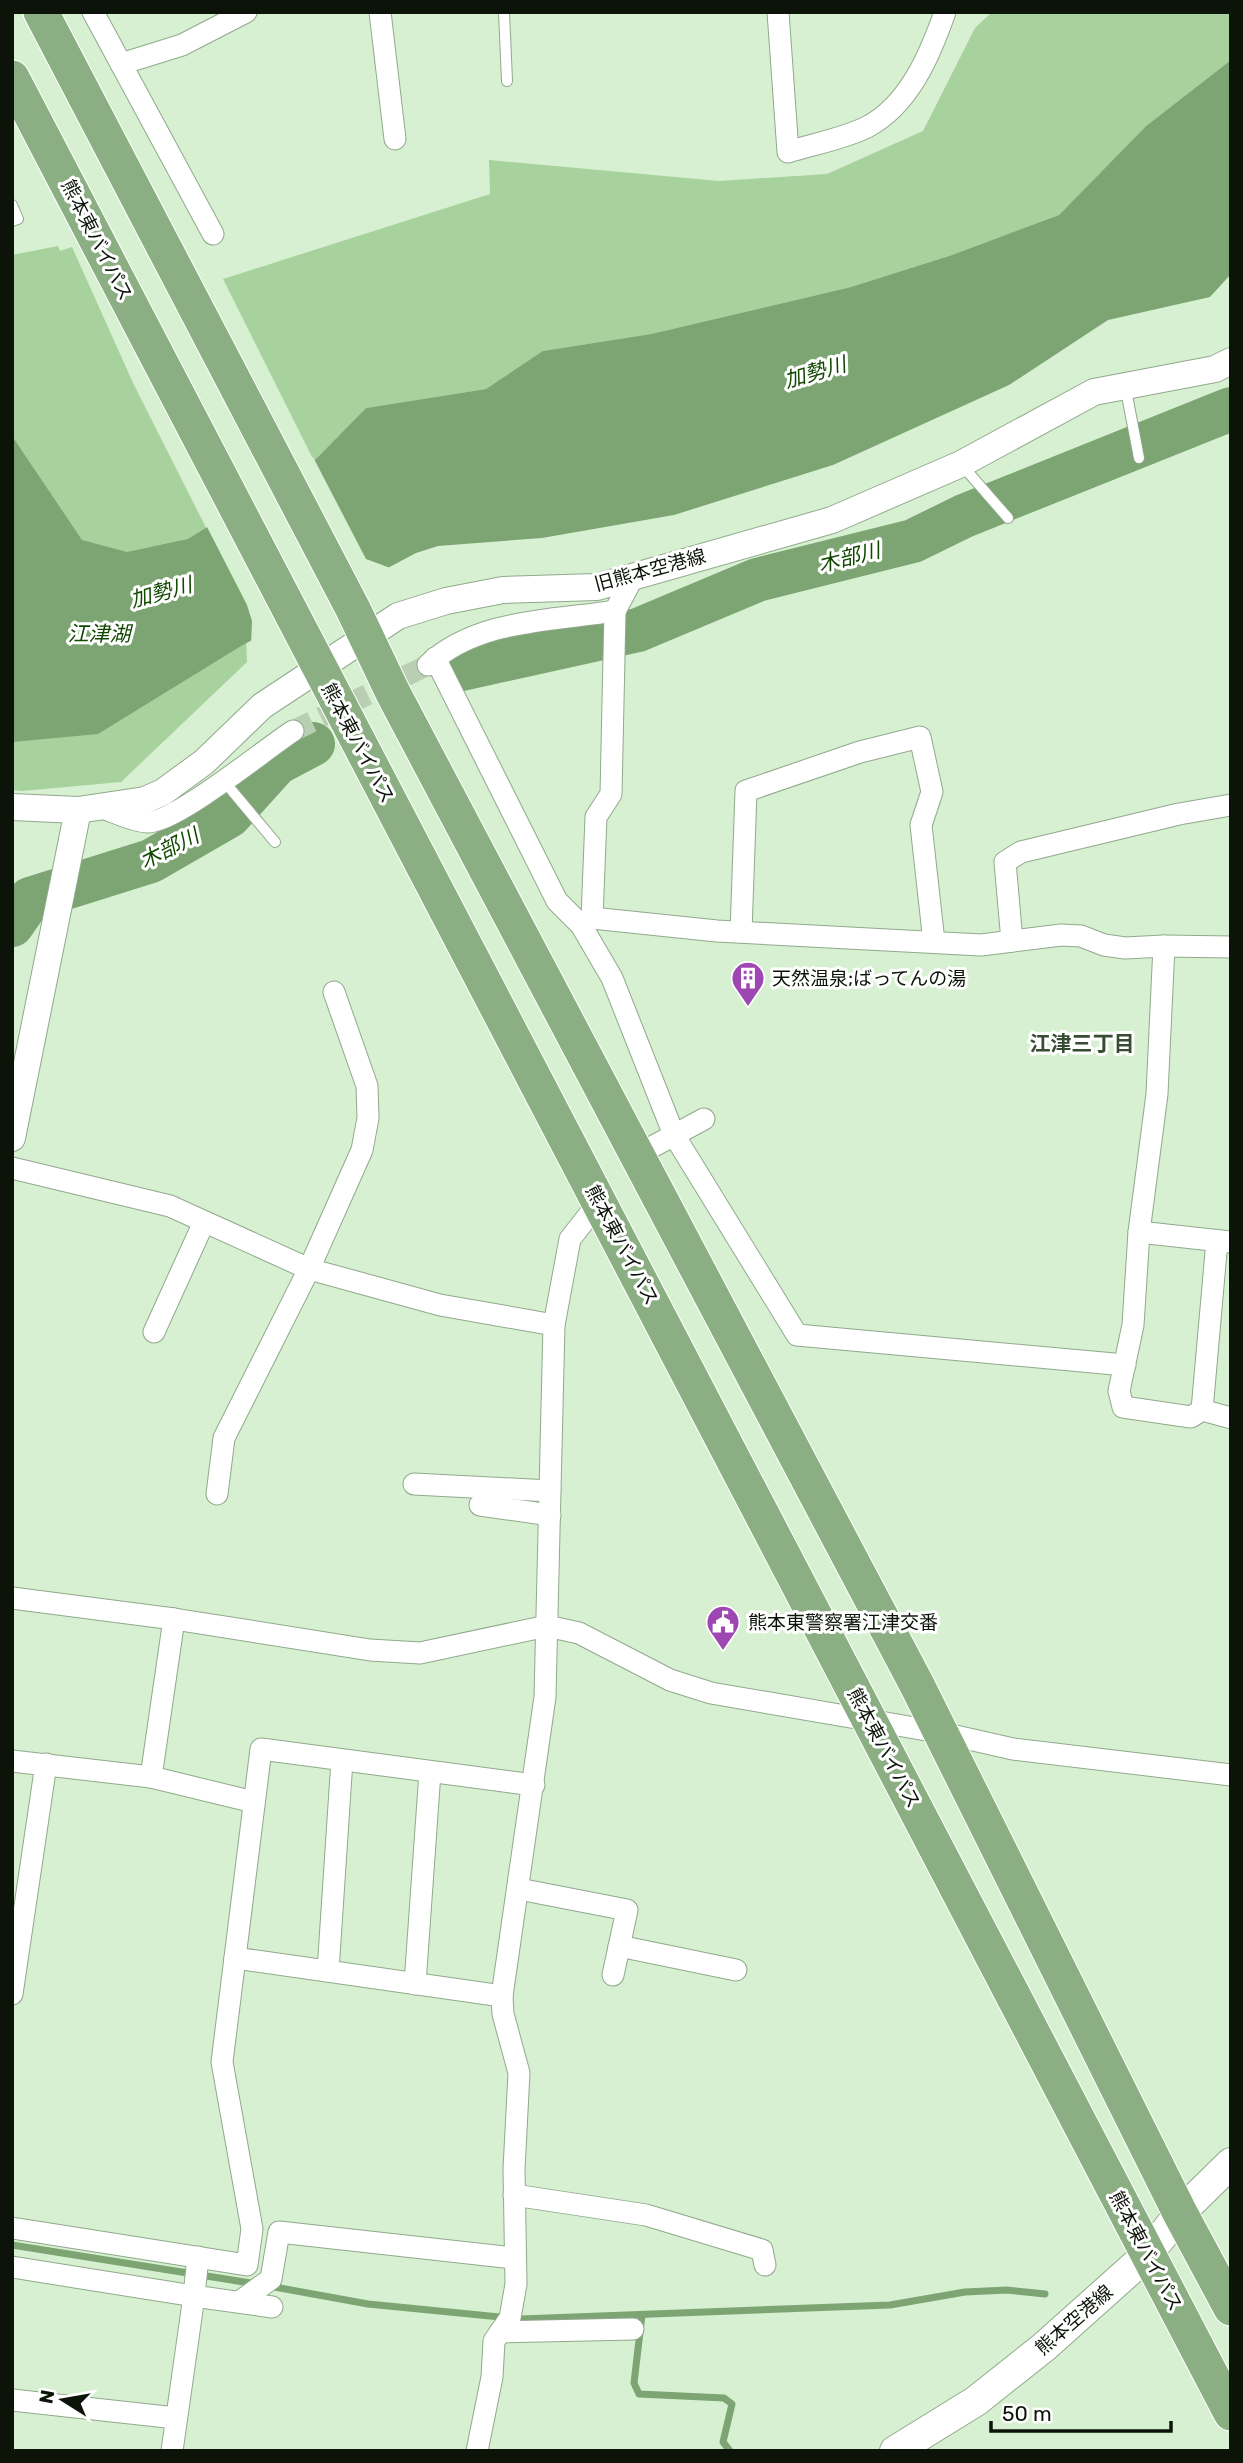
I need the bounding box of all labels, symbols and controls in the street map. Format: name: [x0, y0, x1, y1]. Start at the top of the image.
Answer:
street label: 熊本東バイパス: [57, 176, 137, 304]
water label: 加勢川: [781, 351, 851, 393]
water label: 木部川: [815, 537, 885, 577]
street label: 旧熊本空港線: [592, 544, 708, 596]
water label: 加勢川: [127, 571, 197, 612]
water label: 江津湖: [68, 621, 133, 646]
street label: 熊本東バイパス: [317, 679, 399, 807]
water label: 木部川: [135, 822, 205, 873]
building icon: 天然温泉;ばってんの湯: [729, 959, 767, 1008]
place label: 天然温泉;ばってんの湯: [772, 967, 966, 990]
district label: 江津三丁目: [1030, 1031, 1135, 1056]
street label: 熊本東バイパス: [581, 1181, 663, 1309]
public building icon: 熊本東警察署江津交番: [704, 1603, 742, 1652]
place label: 熊本東警察署江津交番: [748, 1611, 938, 1634]
street label: 熊本東バイパス: [843, 1684, 925, 1812]
street label: 熊本東バイパス: [1105, 2187, 1187, 2315]
street label: 熊本空港線: [1031, 2280, 1117, 2360]
north arrow: [28, 2365, 98, 2435]
text: N: [34, 2388, 59, 2406]
scale bar: [991, 2390, 1171, 2434]
text: 50 m: [1002, 2401, 1052, 2426]

